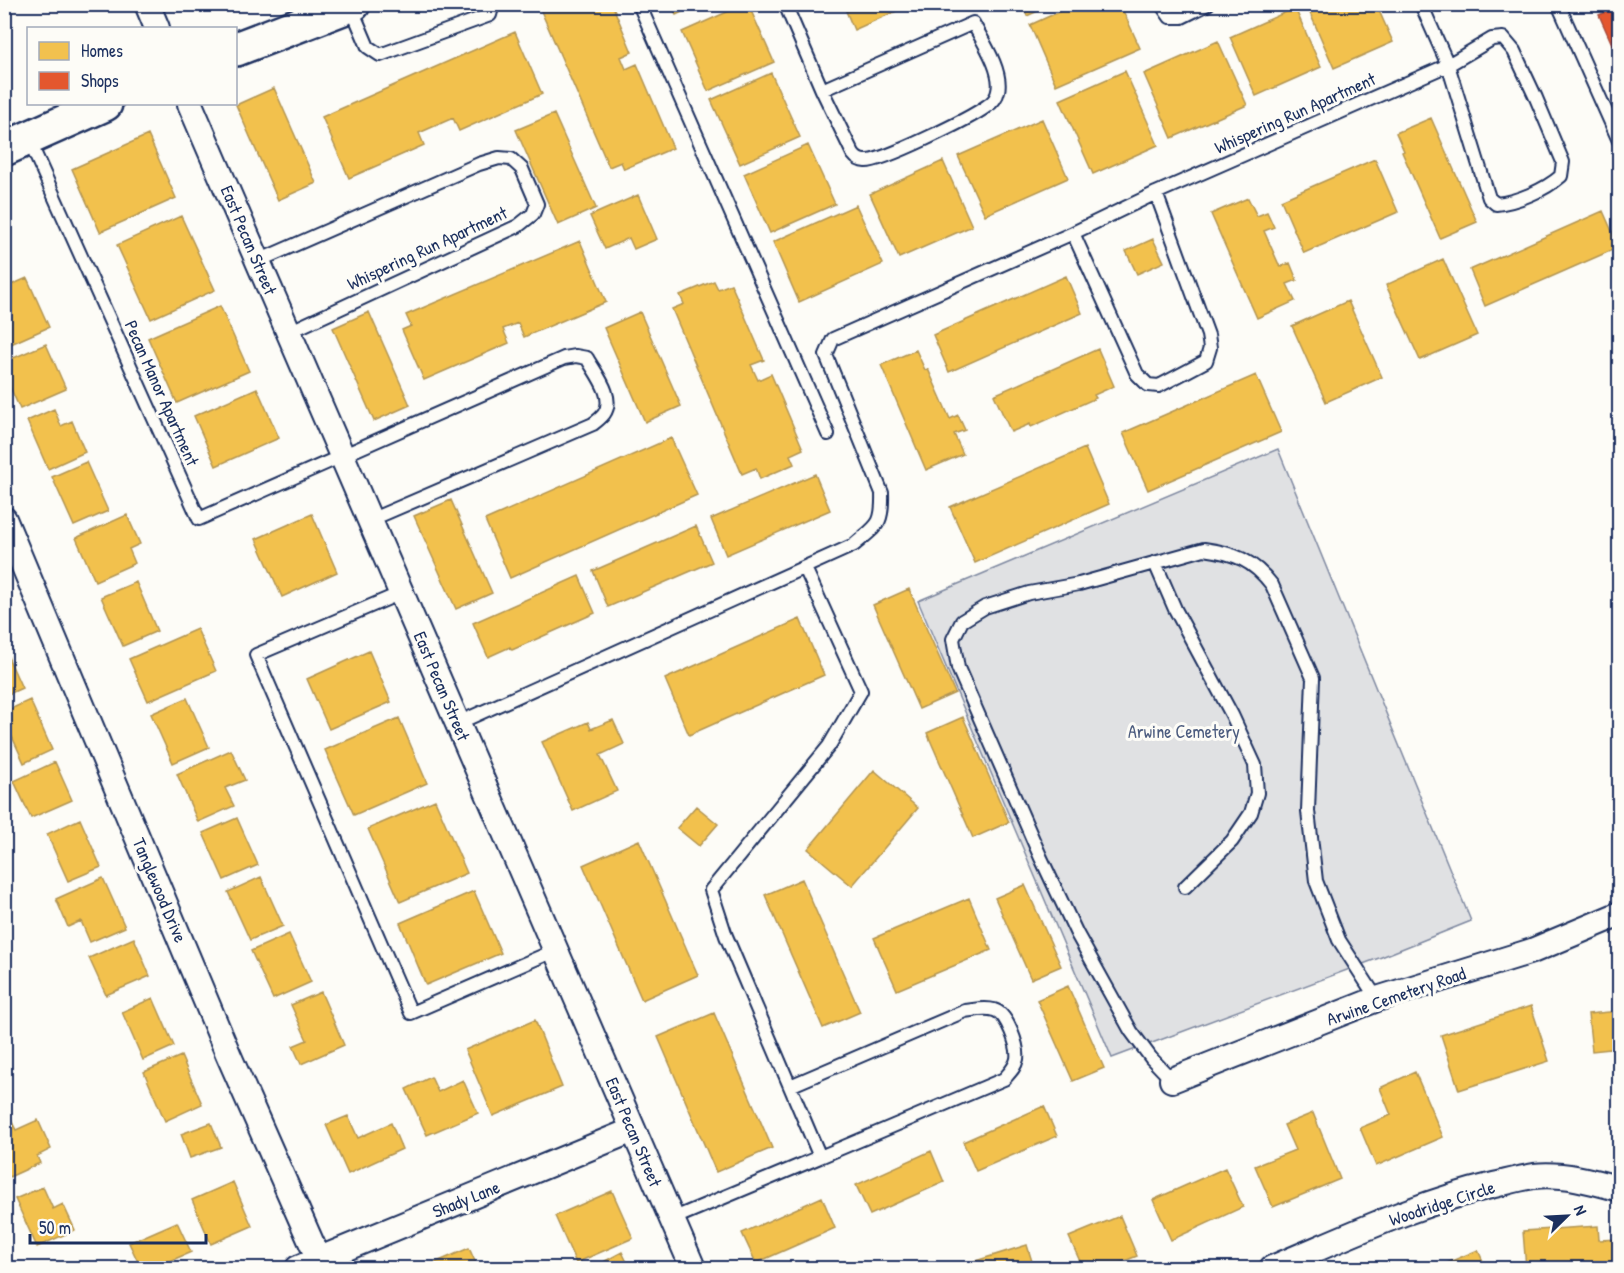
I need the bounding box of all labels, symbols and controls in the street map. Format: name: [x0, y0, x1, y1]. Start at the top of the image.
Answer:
legend: [27, 27, 237, 105]
text: Homes: [81, 38, 123, 63]
street label: Whispering Run Apartment: [1211, 66, 1380, 160]
text: Shops: [81, 68, 119, 93]
street label: East Pecan Street: [215, 182, 284, 299]
street label: Whispering Run Apartment: [343, 200, 512, 296]
street label: Pecan Manor Apartment: [119, 316, 206, 470]
street label: East Pecan Street: [408, 628, 477, 745]
park label: Arwine Cemetery: [1128, 719, 1240, 744]
street label: Tanglewood Drive: [127, 834, 193, 946]
street label: Arwine Cemetery Road: [1323, 960, 1469, 1032]
street label: East Pecan Street: [600, 1074, 669, 1191]
street label: Shady Lane: [429, 1174, 503, 1224]
street label: Woodridge Circle: [1386, 1174, 1498, 1232]
north arrow: [1537, 1186, 1597, 1246]
text: N: [1569, 1202, 1593, 1219]
scale bar: [30, 1207, 206, 1245]
text: 50 m: [39, 1215, 71, 1240]

